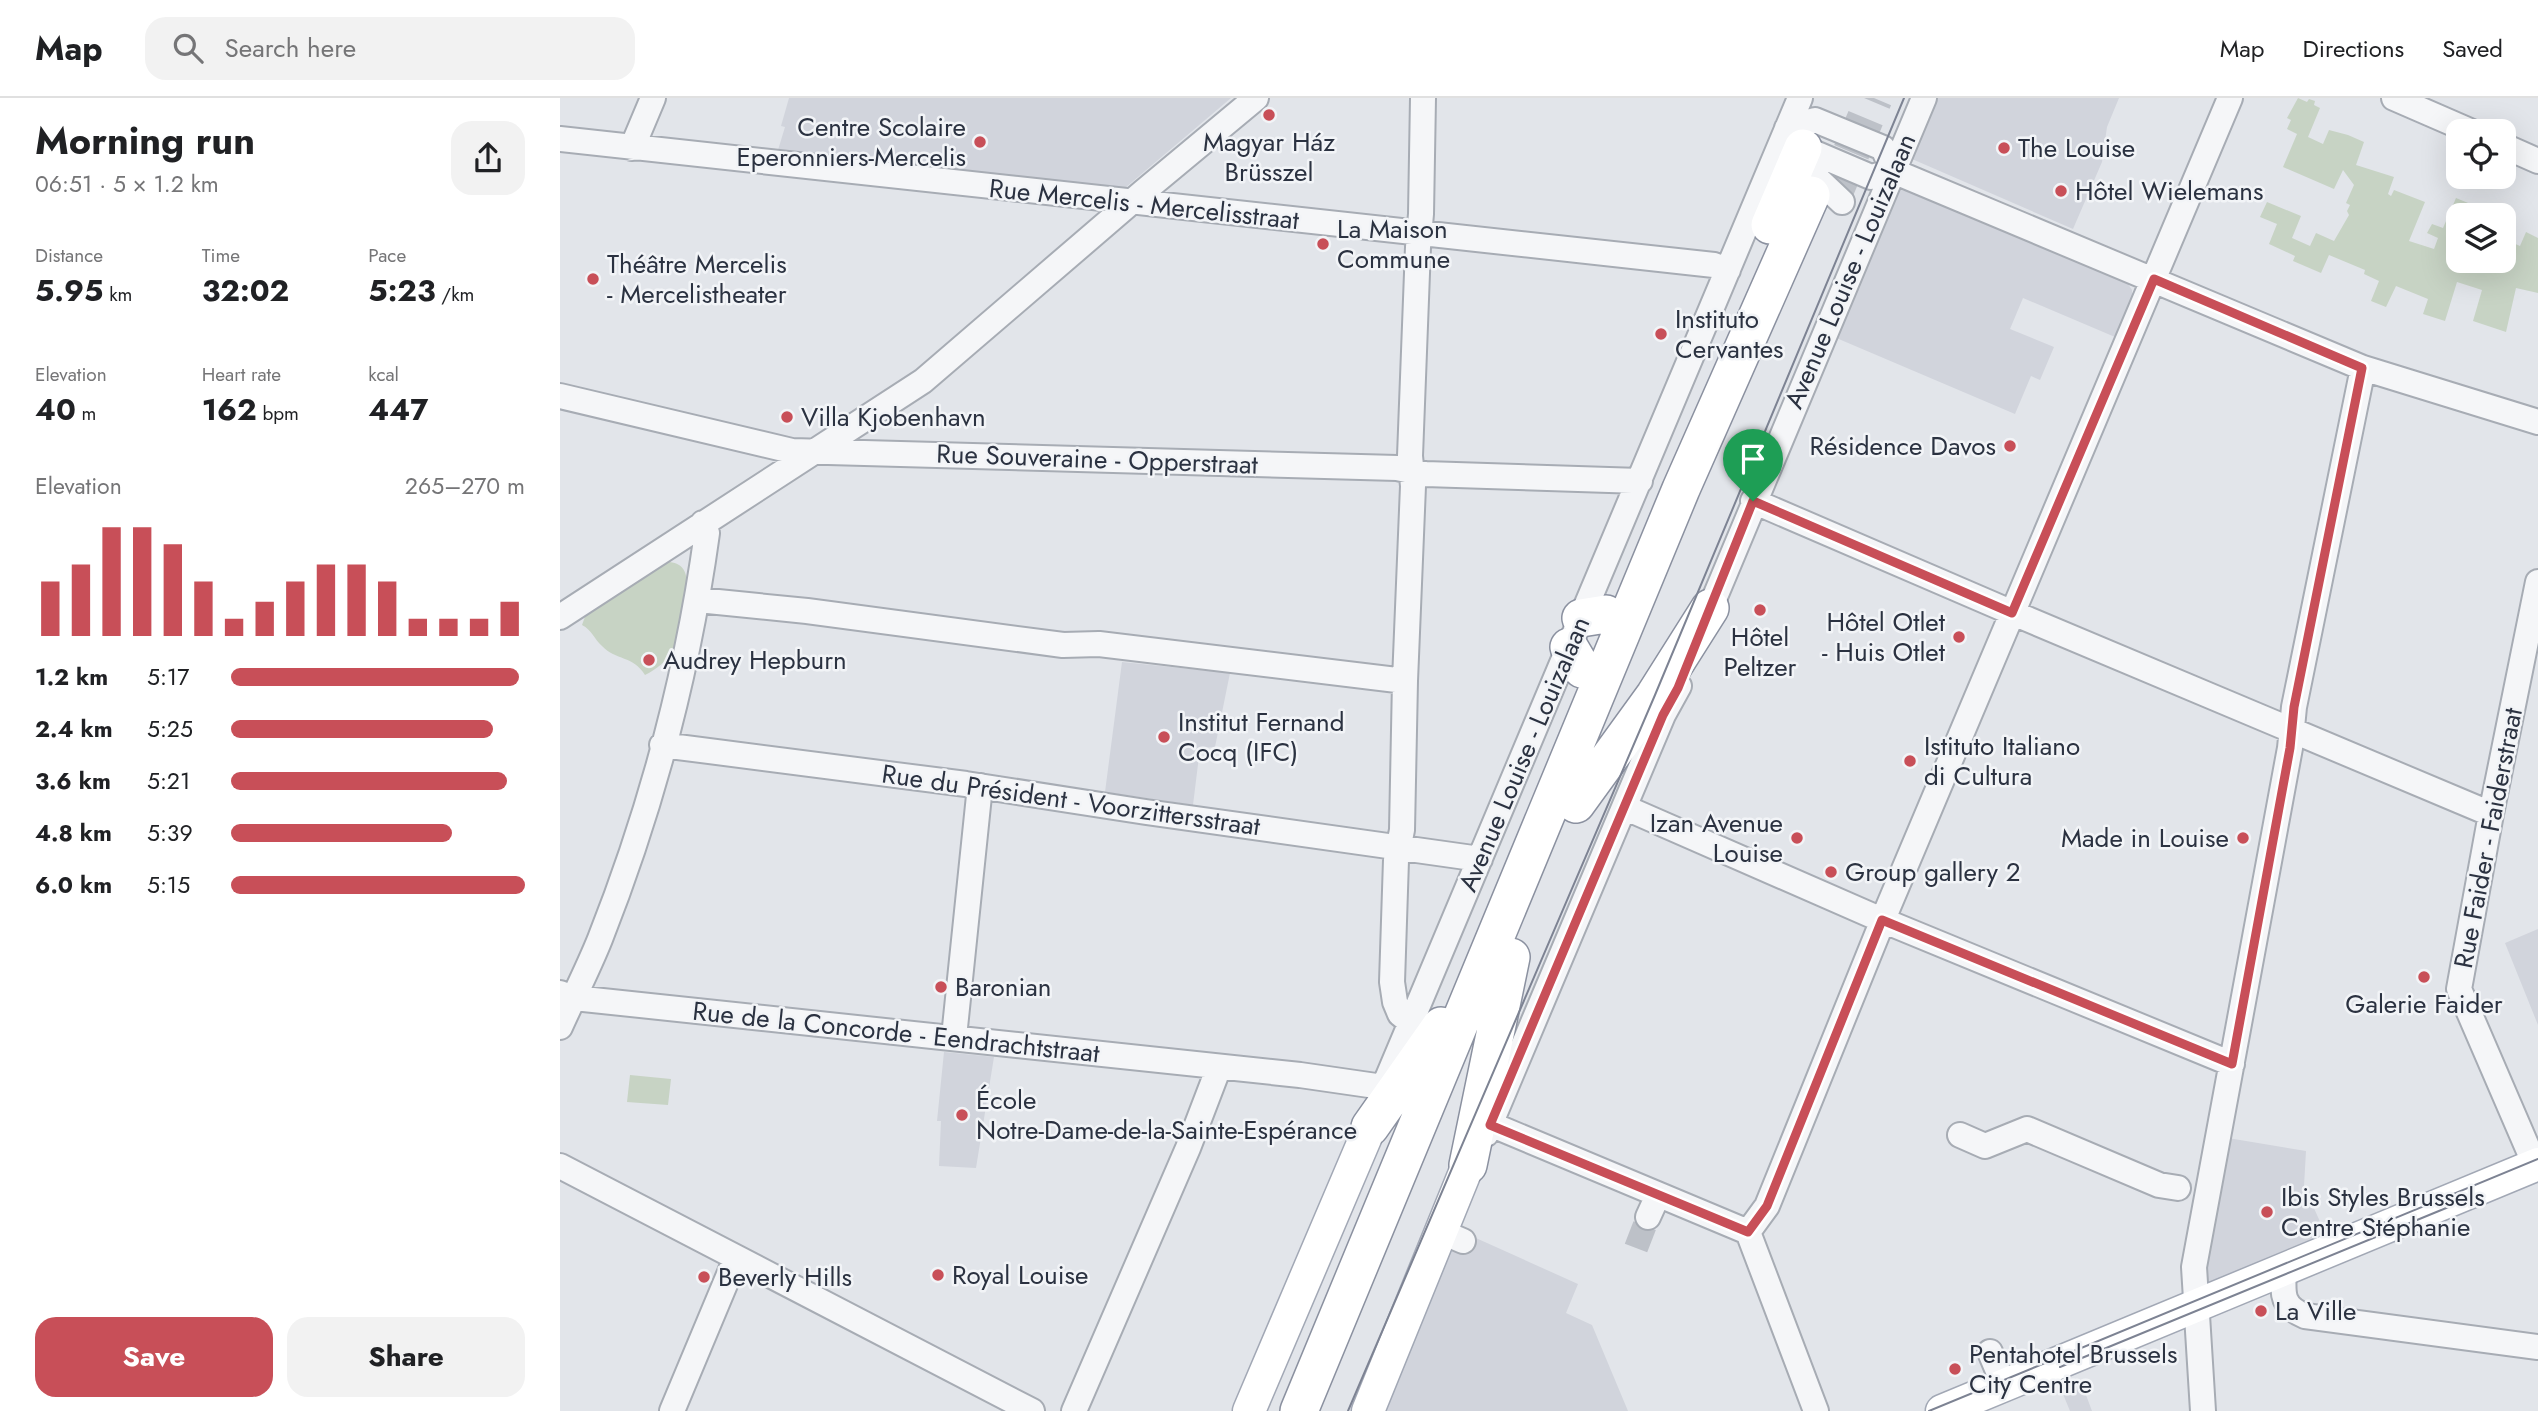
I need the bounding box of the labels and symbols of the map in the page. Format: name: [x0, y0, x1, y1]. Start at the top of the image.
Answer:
marker: Magyar Ház Brüsszel: [1261, 107, 1277, 123]
place label: Centre Scolaire Eperonniers-Mercelis: [736, 108, 966, 176]
place label: Magyar Ház Brüsszel: [1203, 123, 1335, 191]
street label: Avenue Louise - Louizalaan: [1775, 128, 1925, 414]
place label: The Louise: [2018, 129, 2135, 167]
marker: Centre Scolaire Eperonniers-Mercelis: [972, 134, 988, 150]
marker: The Louise: [1996, 140, 2012, 156]
street label: Rue Mercelis - Mercelisstraat: [987, 169, 1302, 239]
place label: Hôtel Wielemans: [2075, 172, 2263, 210]
marker: Hôtel Wielemans: [2053, 183, 2069, 199]
place label: La Maison Commune: [1337, 210, 1450, 278]
marker: La Maison Commune: [1315, 236, 1331, 252]
place label: Théâtre Mercelis - Mercelistheater: [607, 245, 787, 313]
marker: Théâtre Mercelis - Mercelistheater: [585, 271, 601, 287]
place label: Instituto Cervantes: [1675, 300, 1784, 368]
marker: Instituto Cervantes: [1653, 326, 1669, 342]
place label: Villa Kjobenhavn: [801, 398, 986, 436]
marker: Villa Kjobenhavn: [779, 409, 795, 425]
place label: Résidence Davos: [1810, 427, 1996, 465]
pin: [1723, 429, 1783, 501]
street label: Rue Souveraine - Opperstraat: [936, 434, 1259, 484]
marker: Résidence Davos: [2002, 438, 2018, 454]
marker: Hôtel Peltzer: [1752, 602, 1768, 618]
place label: Hôtel Otlet - Huis Otlet: [1822, 603, 1946, 671]
street label: Avenue Louise - Louizalaan: [1449, 611, 1599, 897]
place label: Hôtel Peltzer: [1724, 618, 1797, 686]
marker: Hôtel Otlet - Huis Otlet: [1951, 629, 1967, 645]
place label: Audrey Hepburn: [663, 641, 847, 679]
marker: Audrey Hepburn: [641, 652, 657, 668]
place label: Institut Fernand Cocq (IFC): [1178, 703, 1345, 771]
street label: Rue Faider - Faiderstraat: [2444, 704, 2532, 971]
place label: Istituto Italiano di Cultura: [1924, 727, 2080, 795]
marker: Institut Fernand Cocq (IFC): [1156, 729, 1172, 745]
marker: Istituto Italiano di Cultura: [1902, 753, 1918, 769]
street label: Rue du Président - Voorzittersstraat: [879, 755, 1263, 845]
place label: Izan Avenue Louise: [1650, 804, 1783, 872]
place label: Made in Louise: [2061, 819, 2229, 857]
marker: Izan Avenue Louise: [1789, 830, 1805, 846]
marker: Made in Louise: [2235, 830, 2251, 846]
place label: Group gallery 2: [1845, 853, 2021, 891]
marker: Group gallery 2: [1823, 864, 1839, 880]
place label: Baronian: [955, 968, 1051, 1006]
marker: Galerie Faider: [2416, 969, 2432, 985]
marker: Baronian: [933, 979, 949, 995]
place label: Galerie Faider: [2345, 985, 2503, 1023]
street label: Rue de la Concorde - Eendrachtstraat: [691, 992, 1102, 1072]
place label: École Notre-Dame-de-la-Sainte-Espérance: [976, 1081, 1357, 1149]
marker: École Notre-Dame-de-la-Sainte-Espérance: [954, 1107, 970, 1123]
place label: Ibis Styles Brussels Centre Stéphanie: [2281, 1178, 2485, 1246]
marker: Ibis Styles Brussels Centre Stéphanie: [2259, 1204, 2275, 1220]
place label: Royal Louise: [952, 1256, 1088, 1294]
place label: Beverly Hills: [718, 1258, 852, 1296]
marker: Royal Louise: [930, 1267, 946, 1283]
marker: Beverly Hills: [696, 1269, 712, 1285]
place label: La Ville: [2275, 1292, 2356, 1330]
marker: La Ville: [2253, 1303, 2269, 1319]
place label: Pentahotel Brussels City Centre: [1969, 1335, 2177, 1403]
marker: Pentahotel Brussels City Centre: [1947, 1361, 1963, 1377]

